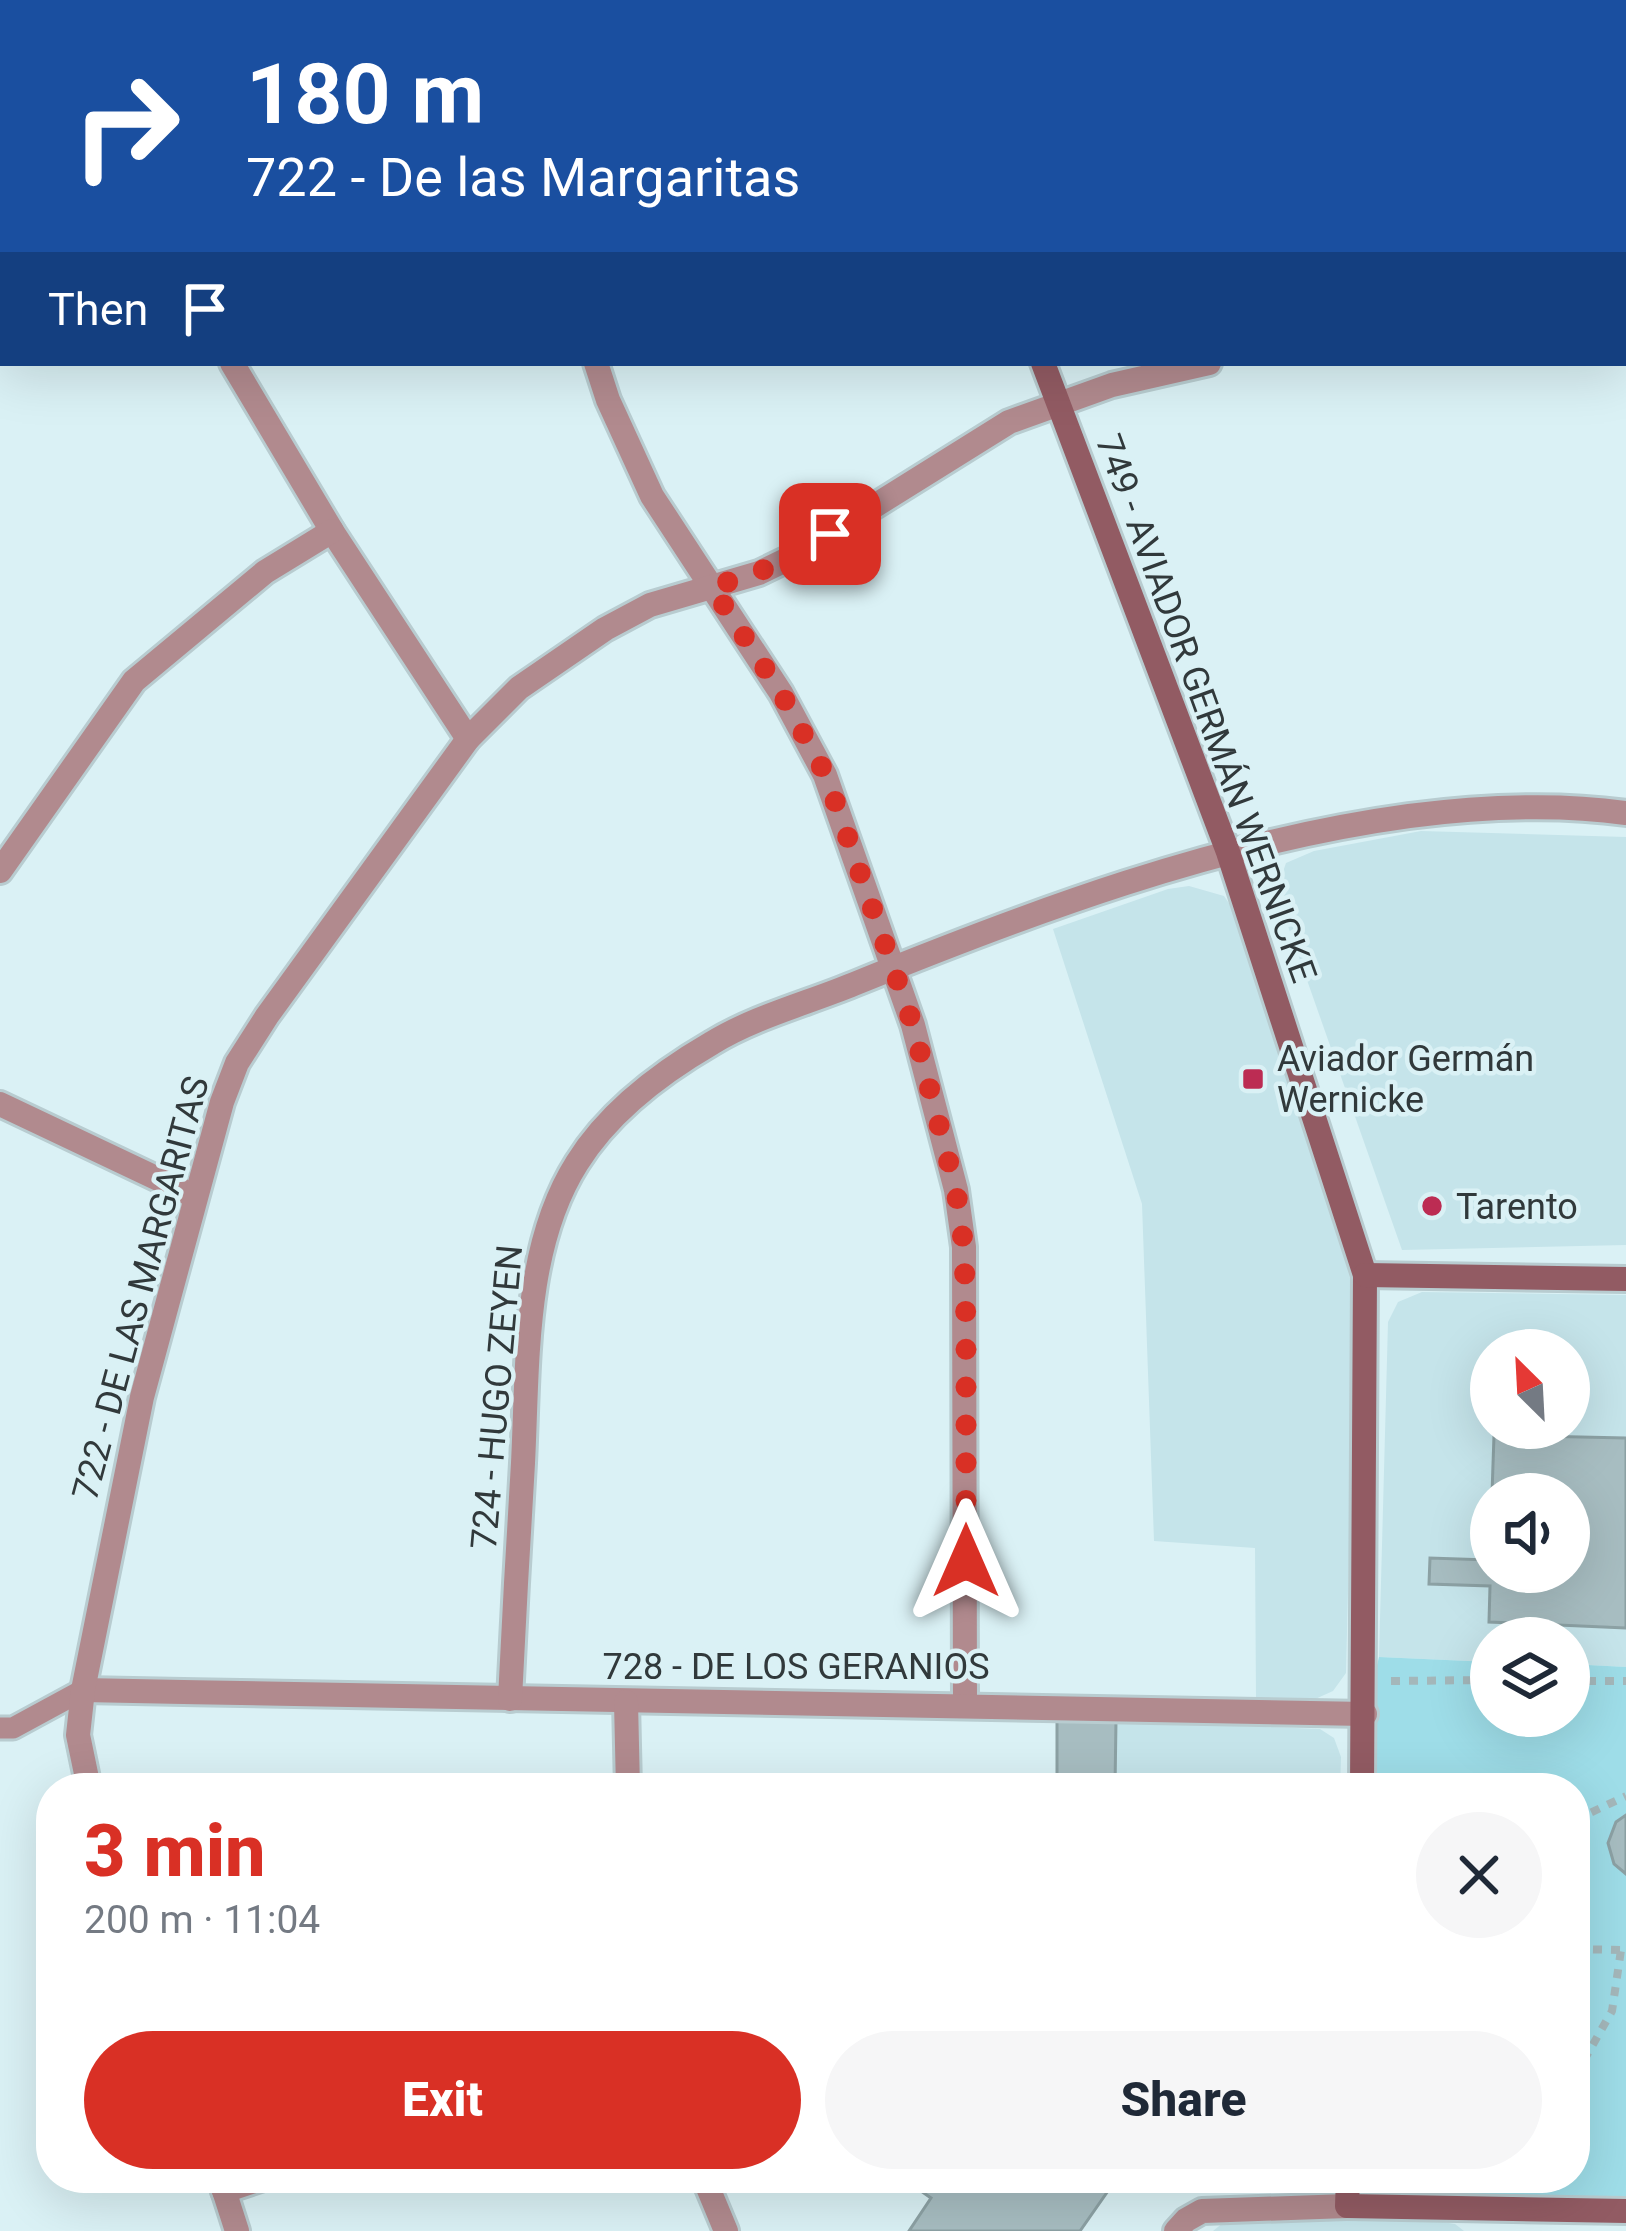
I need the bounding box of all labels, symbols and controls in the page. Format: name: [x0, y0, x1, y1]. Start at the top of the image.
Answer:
text: 180 m: [246, 45, 484, 144]
icon: right: [48, 48, 204, 204]
text: 722 - De las Margaritas: [246, 146, 800, 209]
icon: arrive: [172, 276, 238, 342]
text: Then: [48, 283, 148, 336]
street label: 749 - AVIADOR GERMÁN WERNICKE: [1087, 428, 1326, 988]
pin: [779, 483, 881, 585]
icon: arrive: [797, 501, 863, 567]
place label: Aviador Germán Wernicke: [1277, 1038, 1534, 1121]
marker: Aviador Germán Wernicke: [1240, 1066, 1266, 1092]
street label: 722 - DE LAS MARGARITAS: [64, 1072, 218, 1505]
place label: Tarento: [1456, 1186, 1578, 1228]
marker: Tarento: [1419, 1193, 1445, 1219]
street label: 724 - HUGO ZEYEN: [463, 1243, 531, 1551]
north arrow: [1470, 1329, 1590, 1449]
map controls: [1470, 1329, 1590, 1737]
button: sound: [1470, 1473, 1590, 1593]
position arrow: [903, 1498, 1029, 1624]
button: layers: [1470, 1617, 1590, 1737]
street label: 728 - DE LOS GERANIOS: [602, 1646, 990, 1688]
text: 3 min: [84, 1809, 266, 1894]
button: close: [1416, 1812, 1542, 1938]
text: 200 m · 11:04: [84, 1897, 320, 1943]
button: Exit: [84, 2031, 801, 2169]
button: Share: [825, 2031, 1542, 2169]

